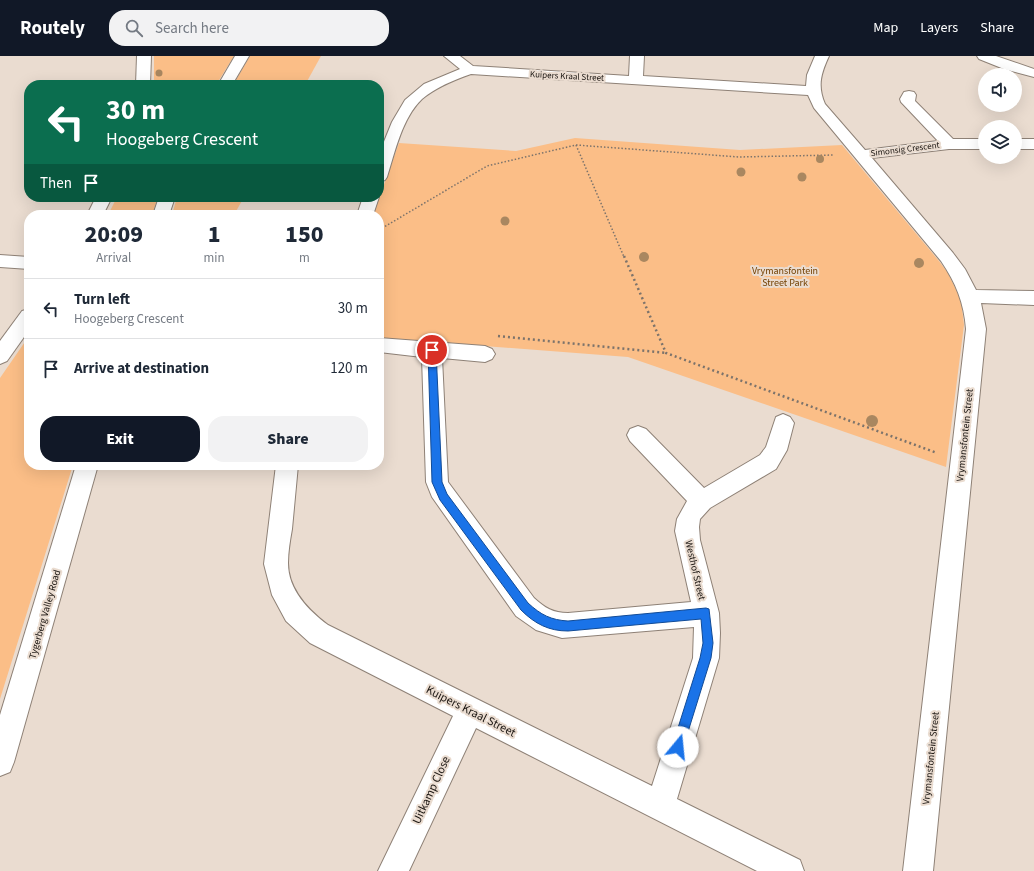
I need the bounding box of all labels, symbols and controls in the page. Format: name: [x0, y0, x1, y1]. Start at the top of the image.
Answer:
search box: [109, 10, 389, 46]
text: Routely: [20, 15, 85, 42]
icon: search: [123, 17, 145, 39]
text: Search here: [155, 18, 229, 39]
text: Map: [873, 18, 898, 38]
text: Layers: [920, 18, 958, 38]
text: Share: [980, 18, 1014, 38]
street label: Kuipers Kraal Street: [530, 68, 604, 85]
map controls: [978, 68, 1022, 164]
button: sound: [978, 68, 1022, 112]
text: 30 m: [106, 90, 165, 130]
icon: left: [40, 96, 92, 148]
button: layers: [978, 120, 1022, 164]
text: Hoogeberg Crescent: [106, 127, 258, 152]
street label: Simonsig Crescent: [870, 139, 940, 160]
icon: arrive: [80, 172, 102, 194]
text: Then: [40, 173, 72, 194]
text: 20:09: [84, 217, 143, 252]
text: 1: [208, 217, 221, 252]
text: 150: [285, 217, 324, 252]
text: Arrival: [96, 249, 131, 267]
text: min: [204, 249, 225, 267]
text: m: [299, 249, 310, 267]
park label: Vrymansfontein Street Park: [752, 264, 818, 290]
text: Turn left: [74, 289, 130, 310]
icon: left: [40, 298, 62, 320]
text: 30 m: [338, 298, 368, 319]
text: Hoogeberg Crescent: [74, 310, 184, 328]
pin: [415, 333, 449, 367]
icon: arrive: [421, 339, 443, 361]
icon: arrive: [40, 358, 62, 380]
text: Arrive at destination: [74, 358, 209, 379]
text: 120 m: [330, 358, 368, 379]
street label: Vrymansfontein Street: [953, 387, 977, 482]
button: Exit: [40, 416, 200, 462]
button: Share: [208, 416, 368, 462]
street label: Westhof Street: [681, 539, 709, 602]
street label: Tygerberg Valley Road: [26, 568, 64, 660]
street label: Kuipers Kraal Street: [423, 681, 519, 741]
street label: Vrymansfontein Street: [919, 710, 943, 805]
position arrow: [657, 726, 699, 768]
street label: Uitkamp Close: [408, 754, 455, 827]

